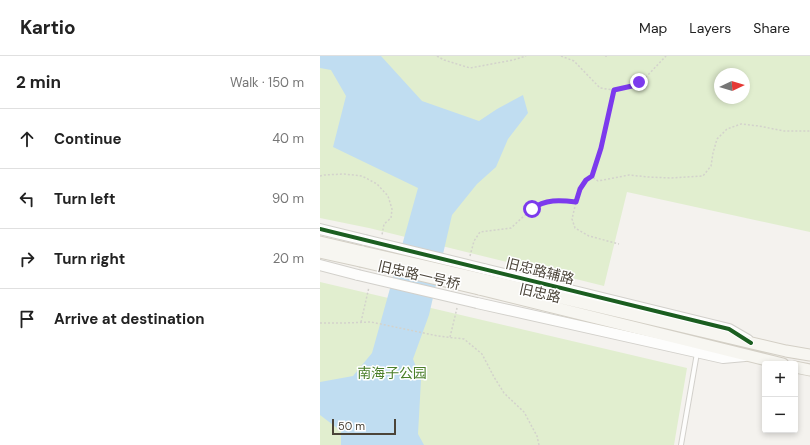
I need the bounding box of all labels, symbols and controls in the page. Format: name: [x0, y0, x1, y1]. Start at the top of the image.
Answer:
text: Kartio: [20, 15, 76, 40]
text: Map: [639, 19, 667, 37]
text: Layers: [689, 19, 731, 37]
text: Share: [753, 19, 790, 37]
north arrow: [714, 68, 750, 104]
text: 2 min: [16, 71, 61, 93]
route end: [630, 73, 648, 91]
text: Walk · 150 m: [230, 74, 304, 91]
icon: ahead: [16, 128, 38, 150]
text: Continue: [54, 129, 122, 149]
text: 40 m: [272, 130, 304, 147]
icon: left: [16, 188, 38, 210]
text: Turn left: [54, 189, 115, 209]
text: 90 m: [272, 190, 304, 207]
route start: [523, 200, 541, 218]
icon: right: [16, 248, 38, 270]
text: Turn right: [54, 249, 125, 269]
text: 20 m: [273, 250, 304, 267]
street label: 旧忠路辅路: [504, 254, 576, 288]
street label: 旧忠路一号桥: [376, 257, 462, 293]
street label: 旧忠路: [518, 280, 562, 306]
icon: arrive: [16, 308, 38, 330]
text: Arrive at destination: [54, 309, 205, 329]
map controls: [762, 361, 798, 433]
button: +: [762, 361, 798, 397]
park label: 南海子公园: [357, 364, 427, 382]
button: −: [762, 397, 798, 433]
scale bar: [332, 417, 396, 436]
text: 50 m: [338, 419, 365, 433]

